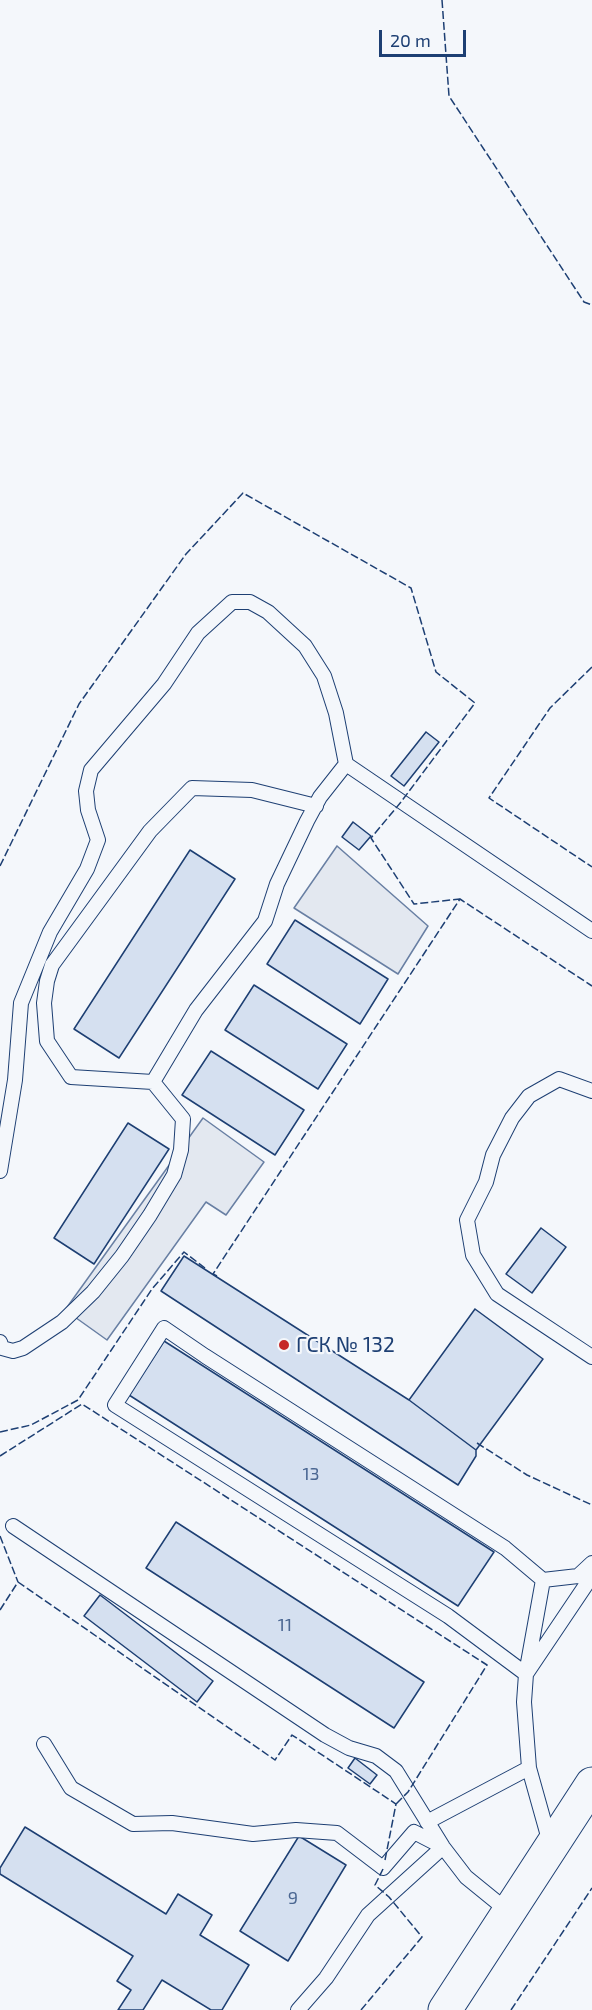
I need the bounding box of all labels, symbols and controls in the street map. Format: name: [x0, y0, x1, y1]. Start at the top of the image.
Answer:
scale bar: [382, 18, 469, 56]
text: 20 m: [390, 29, 431, 51]
place label: ГСК № 132: [296, 1332, 395, 1358]
marker: ГСК № 132: [277, 1338, 291, 1352]
house number: 13: [302, 1463, 320, 1485]
house number: 11: [278, 1614, 292, 1636]
house number: 9: [288, 1887, 298, 1909]

